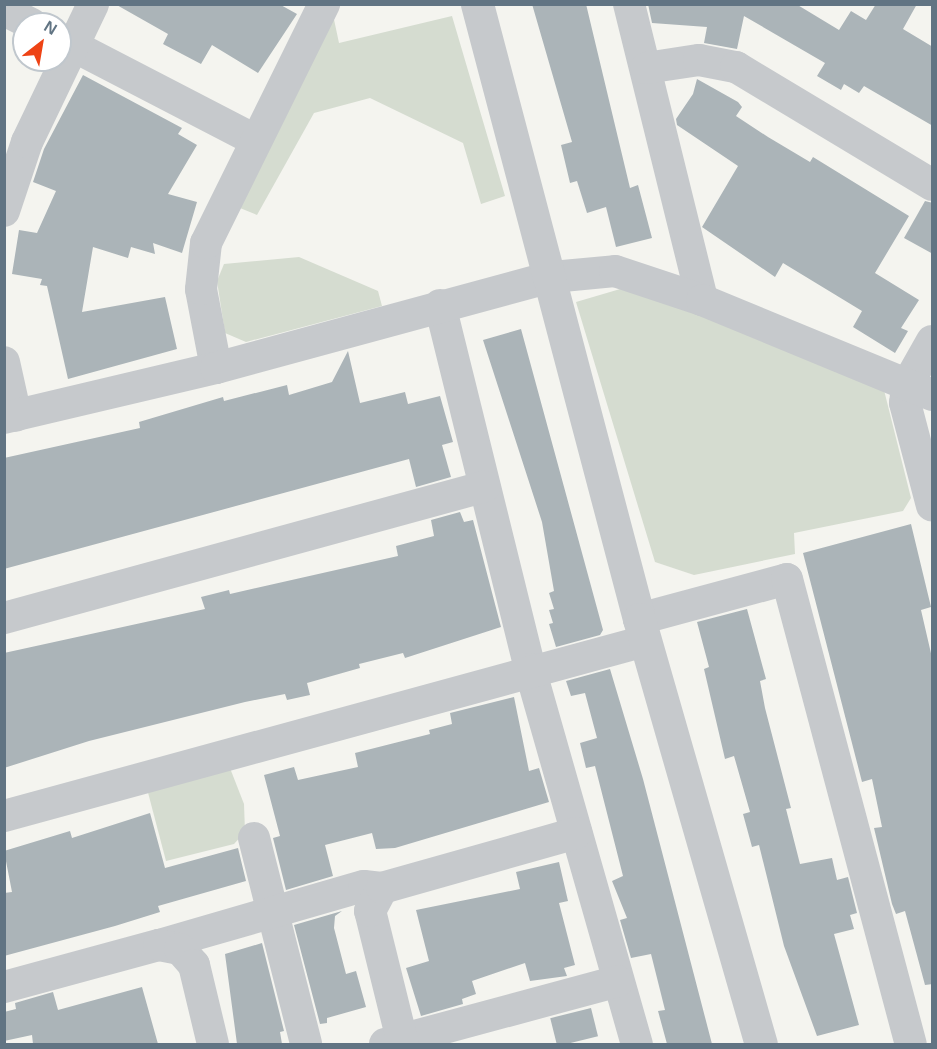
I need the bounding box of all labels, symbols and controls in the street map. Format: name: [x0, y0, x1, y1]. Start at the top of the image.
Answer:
north arrow: [12, 12, 72, 72]
text: N: [41, 18, 60, 38]

